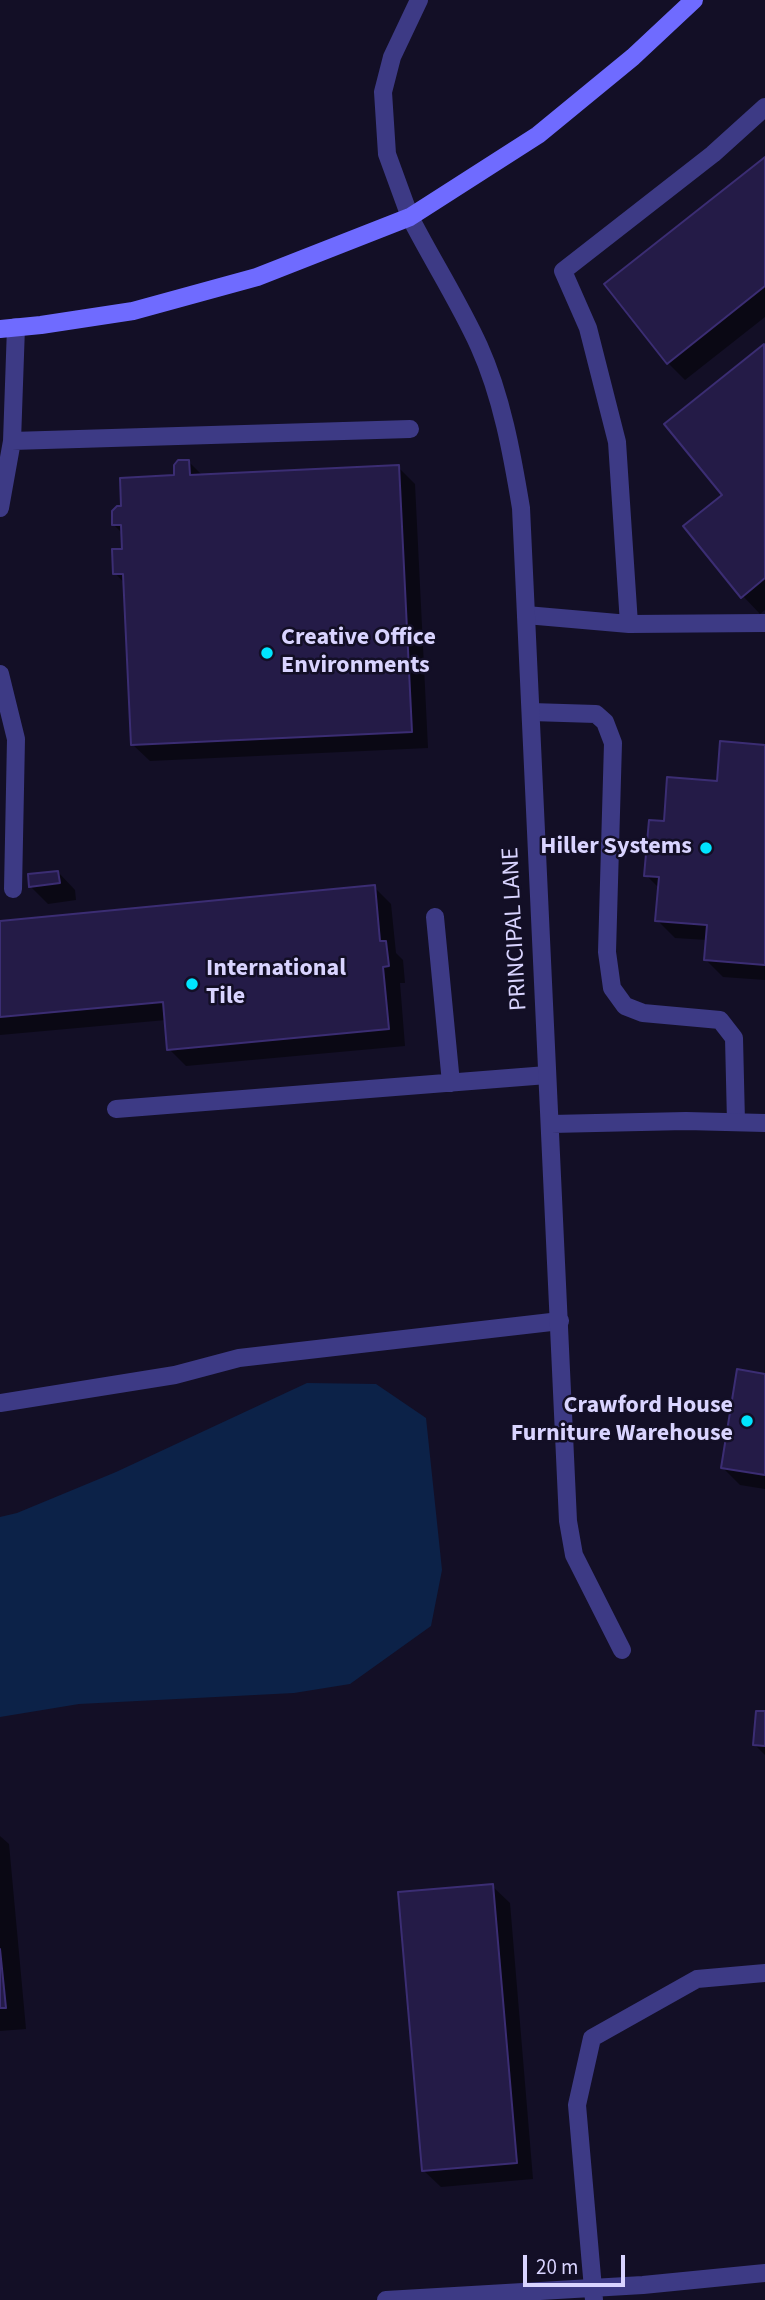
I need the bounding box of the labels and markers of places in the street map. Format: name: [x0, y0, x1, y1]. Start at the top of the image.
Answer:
place label: Creative Office Environments: [281, 625, 436, 681]
marker: Creative Office Environments: [259, 645, 275, 661]
place label: Hiller Systems: [540, 834, 692, 862]
marker: Hiller Systems: [698, 840, 714, 856]
place label: International Tile: [206, 956, 346, 1012]
marker: International Tile: [184, 976, 200, 992]
place label: Crawford House Furniture Warehouse: [511, 1393, 733, 1449]
marker: Crawford House Furniture Warehouse: [739, 1413, 755, 1429]

